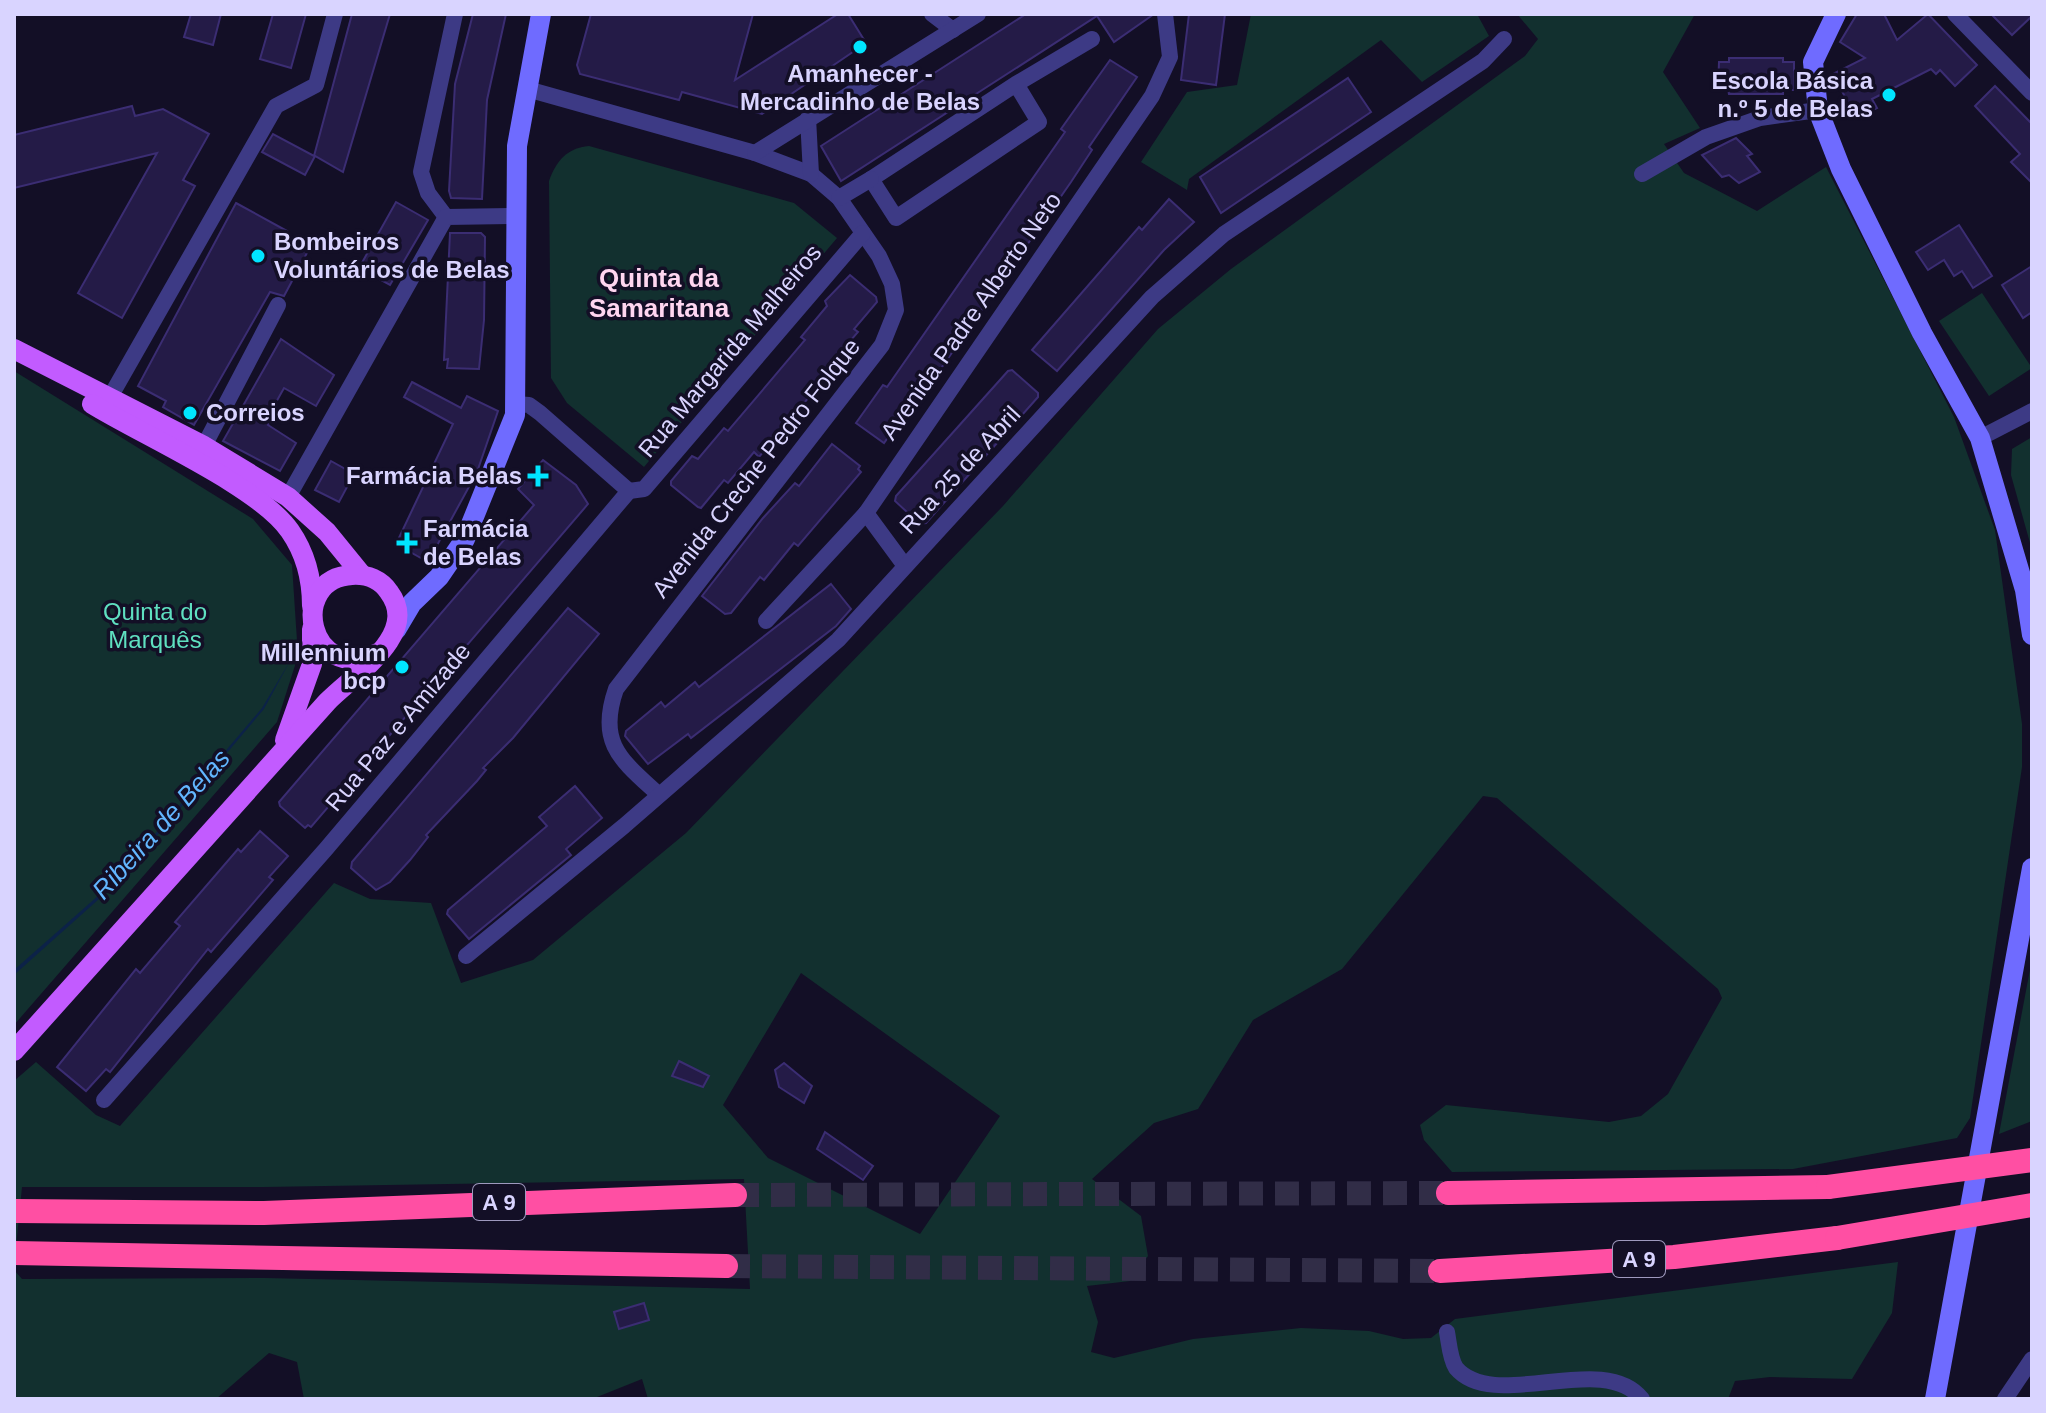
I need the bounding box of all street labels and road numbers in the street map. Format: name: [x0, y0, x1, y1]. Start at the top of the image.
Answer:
street label: Avenida Padre Alberto Neto: [875, 187, 1066, 445]
street label: Rua Margarida Malheiros: [633, 239, 827, 463]
street label: Avenida Creche Pedro Folque: [646, 333, 865, 603]
street label: Rua 25 de Abril: [894, 400, 1025, 539]
street label: Rua Paz e Amizade: [320, 637, 476, 816]
road number: A 9: [473, 1184, 525, 1220]
road number: A 9: [1613, 1241, 1665, 1277]

